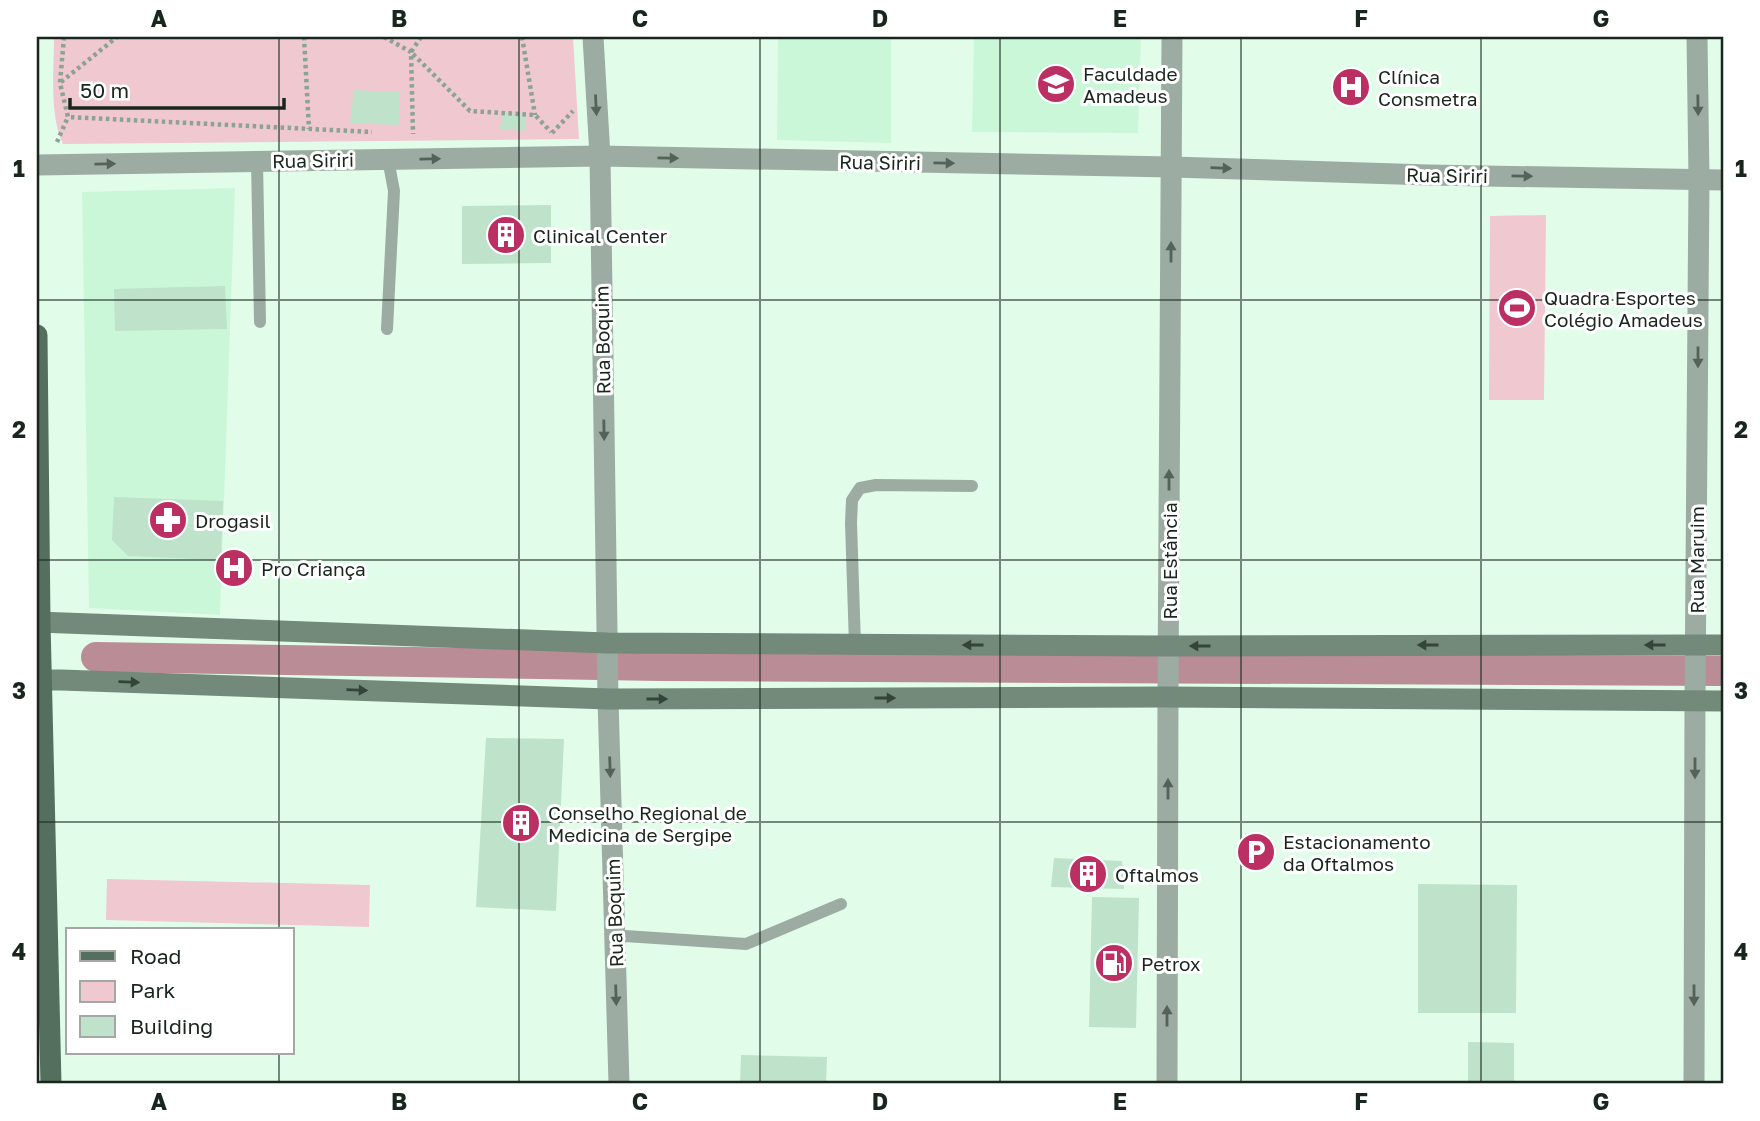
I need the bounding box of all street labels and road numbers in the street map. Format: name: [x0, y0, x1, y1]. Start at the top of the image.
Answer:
street label: Rua Siriri: [272, 148, 354, 172]
street label: Rua Siriri: [839, 150, 921, 174]
street label: Rua Siriri: [1406, 163, 1488, 187]
street label: Rua Boquim: [590, 285, 614, 395]
street label: Rua Estância: [1158, 502, 1181, 620]
street label: Rua Maruim: [1685, 506, 1708, 614]
street label: Rua Boquim: [601, 858, 627, 968]

